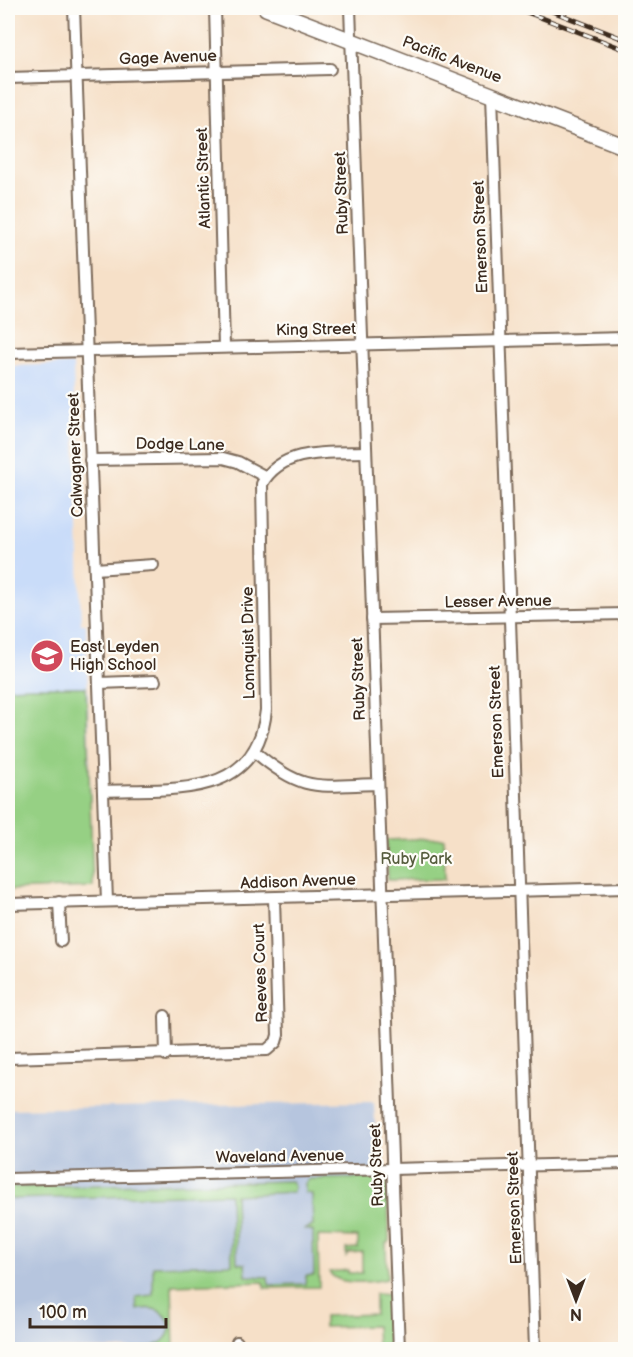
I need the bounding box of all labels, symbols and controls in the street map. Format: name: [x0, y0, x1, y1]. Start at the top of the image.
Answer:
street label: Pacific Avenue: [400, 32, 505, 88]
street label: Gage Avenue: [119, 47, 218, 69]
street label: Atlantic Street: [193, 127, 215, 229]
street label: Ruby Street: [331, 151, 353, 235]
street label: Emerson Street: [470, 180, 492, 294]
street label: King Street: [276, 320, 356, 340]
street label: Calwagner Street: [64, 392, 88, 518]
street label: Dodge Lane: [135, 435, 225, 455]
street label: Lonnquist Drive: [239, 586, 259, 699]
street label: Lesser Avenue: [444, 592, 552, 612]
street label: Ruby Street: [348, 637, 370, 721]
school or university icon: East Leyden High School: [29, 638, 65, 674]
place label: East Leyden High School: [70, 638, 159, 675]
street label: Emerson Street: [486, 665, 508, 779]
park label: Ruby Park: [380, 850, 452, 869]
street label: Addison Avenue: [240, 870, 357, 894]
street label: Reeves Court: [250, 923, 272, 1023]
street label: Ruby Street: [366, 1123, 388, 1207]
street label: Waveland Avenue: [216, 1146, 345, 1168]
street label: Emerson Street: [504, 1151, 526, 1265]
north arrow: [546, 1270, 606, 1330]
scale bar: [30, 1291, 166, 1329]
text: 100 m: [39, 1302, 87, 1323]
text: N: [570, 1304, 582, 1323]

